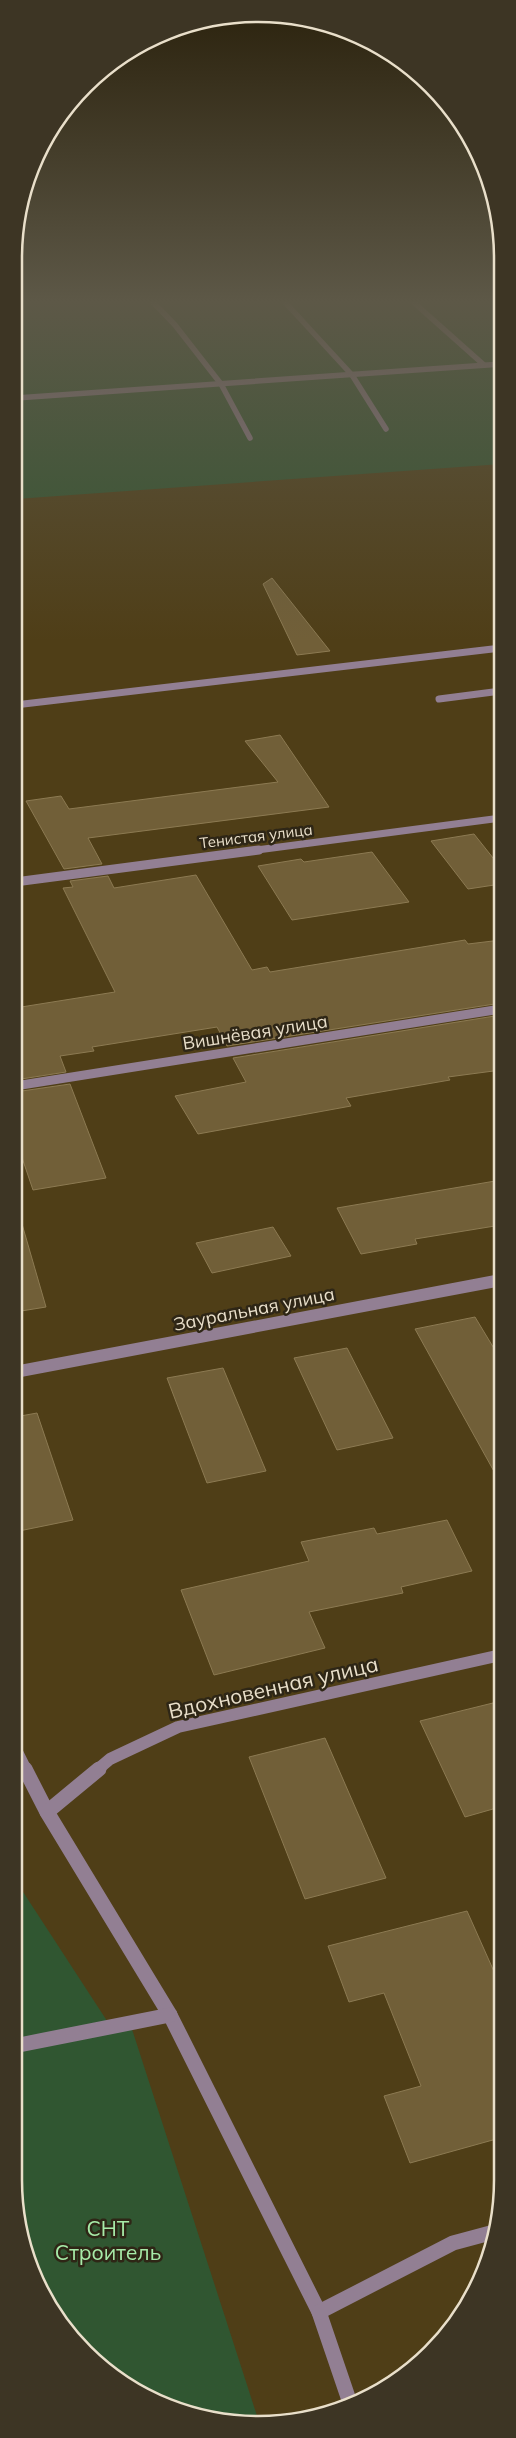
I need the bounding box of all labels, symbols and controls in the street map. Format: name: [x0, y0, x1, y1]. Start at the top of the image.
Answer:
street label: Тенистая улица: [198, 820, 314, 852]
street label: Вишнёвая улица: [181, 1009, 329, 1055]
street label: Зауральная улица: [171, 1282, 337, 1336]
street label: Вдохновенная улица: [165, 1650, 381, 1724]
park label: СНТ Строитель: [55, 2215, 161, 2265]

